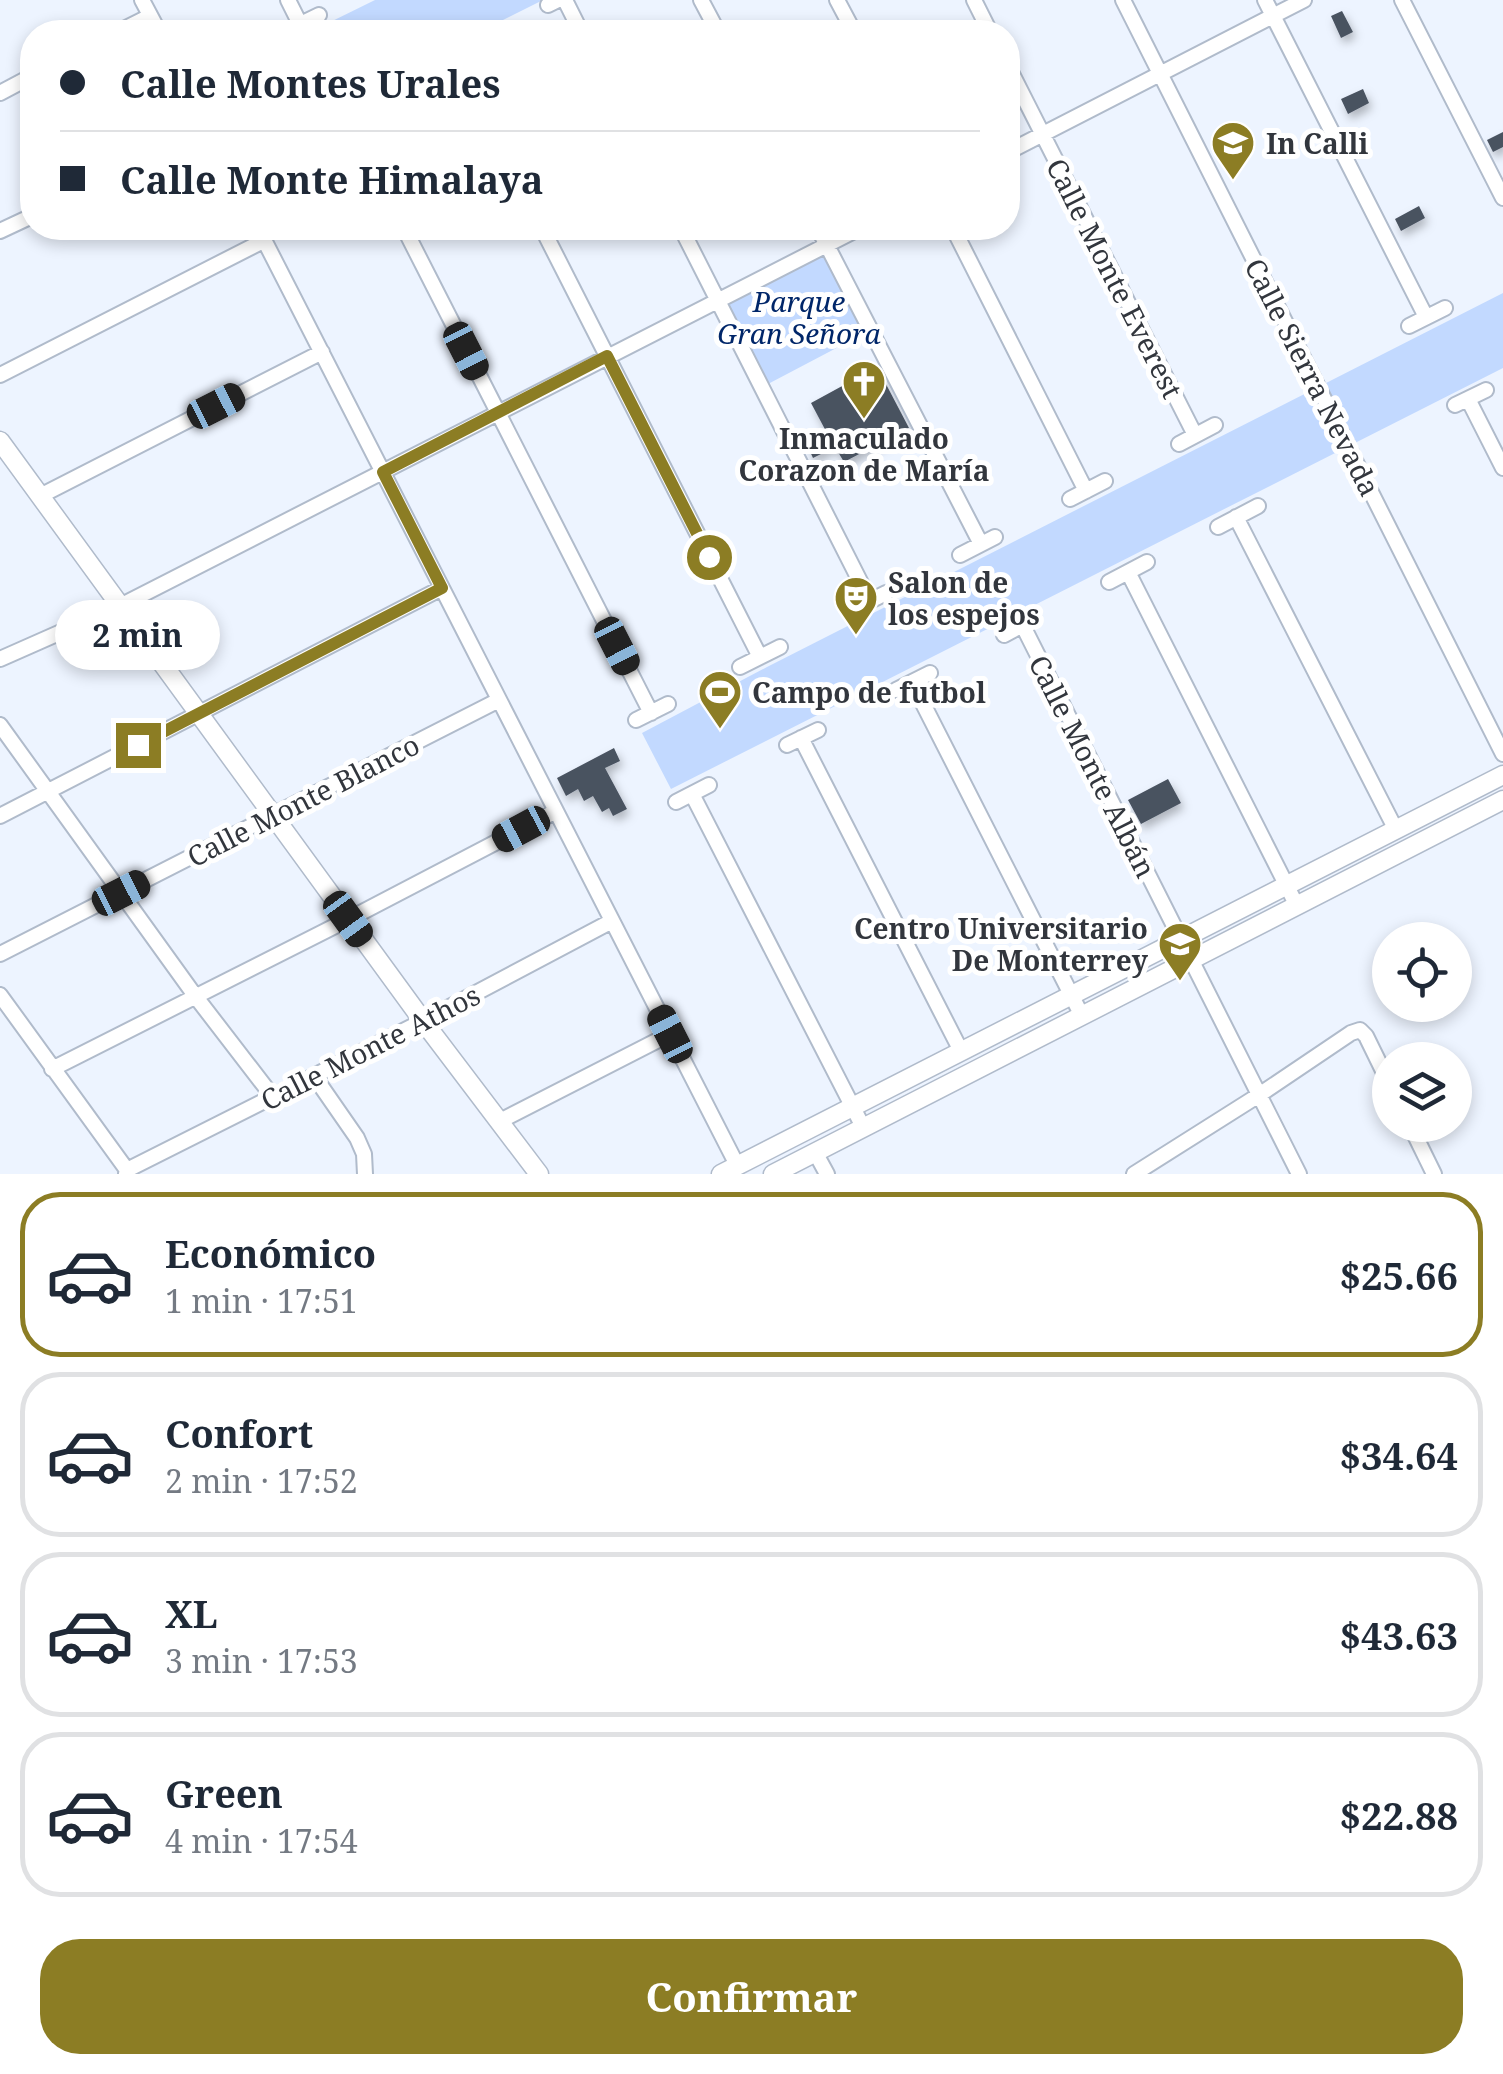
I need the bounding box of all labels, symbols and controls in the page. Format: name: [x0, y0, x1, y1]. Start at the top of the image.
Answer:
text: Calle Montes Urales: [120, 57, 500, 109]
school or university icon: In Calli: [1210, 120, 1256, 181]
place label: In Calli: [1266, 124, 1368, 162]
street label: Calle Monte Everest: [1038, 152, 1192, 405]
text: Calle Monte Himalaya: [120, 153, 543, 205]
street label: Calle Sierra Nevada: [1237, 252, 1389, 502]
park label: Parque Gran Señora: [717, 282, 882, 352]
car: [439, 317, 493, 385]
church icon: Inmaculado Corazon de María: [841, 359, 887, 420]
car: [182, 379, 250, 433]
place label: Inmaculado Corazon de María: [739, 419, 990, 489]
route start: [687, 535, 732, 580]
place label: Salon de los espejos: [888, 563, 1040, 633]
theatre icon: Salon de los espejos: [833, 575, 879, 636]
callout: 2 min: [56, 600, 220, 670]
car: [590, 612, 644, 680]
text: 2 min: [92, 613, 183, 656]
street label: Calle Monte Albán: [1021, 648, 1165, 884]
sports icon: Campo de futbol: [697, 669, 743, 730]
place label: Campo de futbol: [752, 673, 986, 711]
route end: [116, 723, 161, 768]
street label: Calle Monte Blanco: [180, 725, 426, 875]
car: [487, 802, 555, 856]
car: [87, 866, 155, 920]
car: [318, 886, 378, 952]
place label: Centro Universitario De Monterrey: [854, 909, 1149, 979]
school or university icon: Centro Universitario De Monterrey: [1157, 921, 1203, 982]
map controls: [1372, 922, 1472, 1142]
button: locate: [1372, 922, 1472, 1022]
street label: Calle Monte Athos: [254, 975, 486, 1119]
car: [643, 1000, 697, 1068]
button: layers: [1372, 1042, 1472, 1142]
text: Económico: [165, 1227, 376, 1279]
icon: car: [45, 1230, 135, 1320]
text: $25.66: [1339, 1249, 1458, 1301]
text: 1 min · 17:51: [165, 1279, 358, 1322]
text: Confort: [165, 1407, 313, 1459]
icon: car: [45, 1410, 135, 1500]
text: $34.64: [1339, 1429, 1458, 1481]
text: 2 min · 17:52: [165, 1459, 358, 1502]
text: XL: [165, 1587, 218, 1639]
icon: car: [45, 1590, 135, 1680]
text: $43.63: [1339, 1609, 1458, 1661]
text: 3 min · 17:53: [165, 1639, 358, 1682]
text: Green: [165, 1767, 283, 1819]
icon: car: [45, 1770, 135, 1860]
text: $22.88: [1339, 1789, 1458, 1841]
text: 4 min · 17:54: [165, 1819, 358, 1862]
button: Confirmar: [40, 1939, 1463, 2054]

